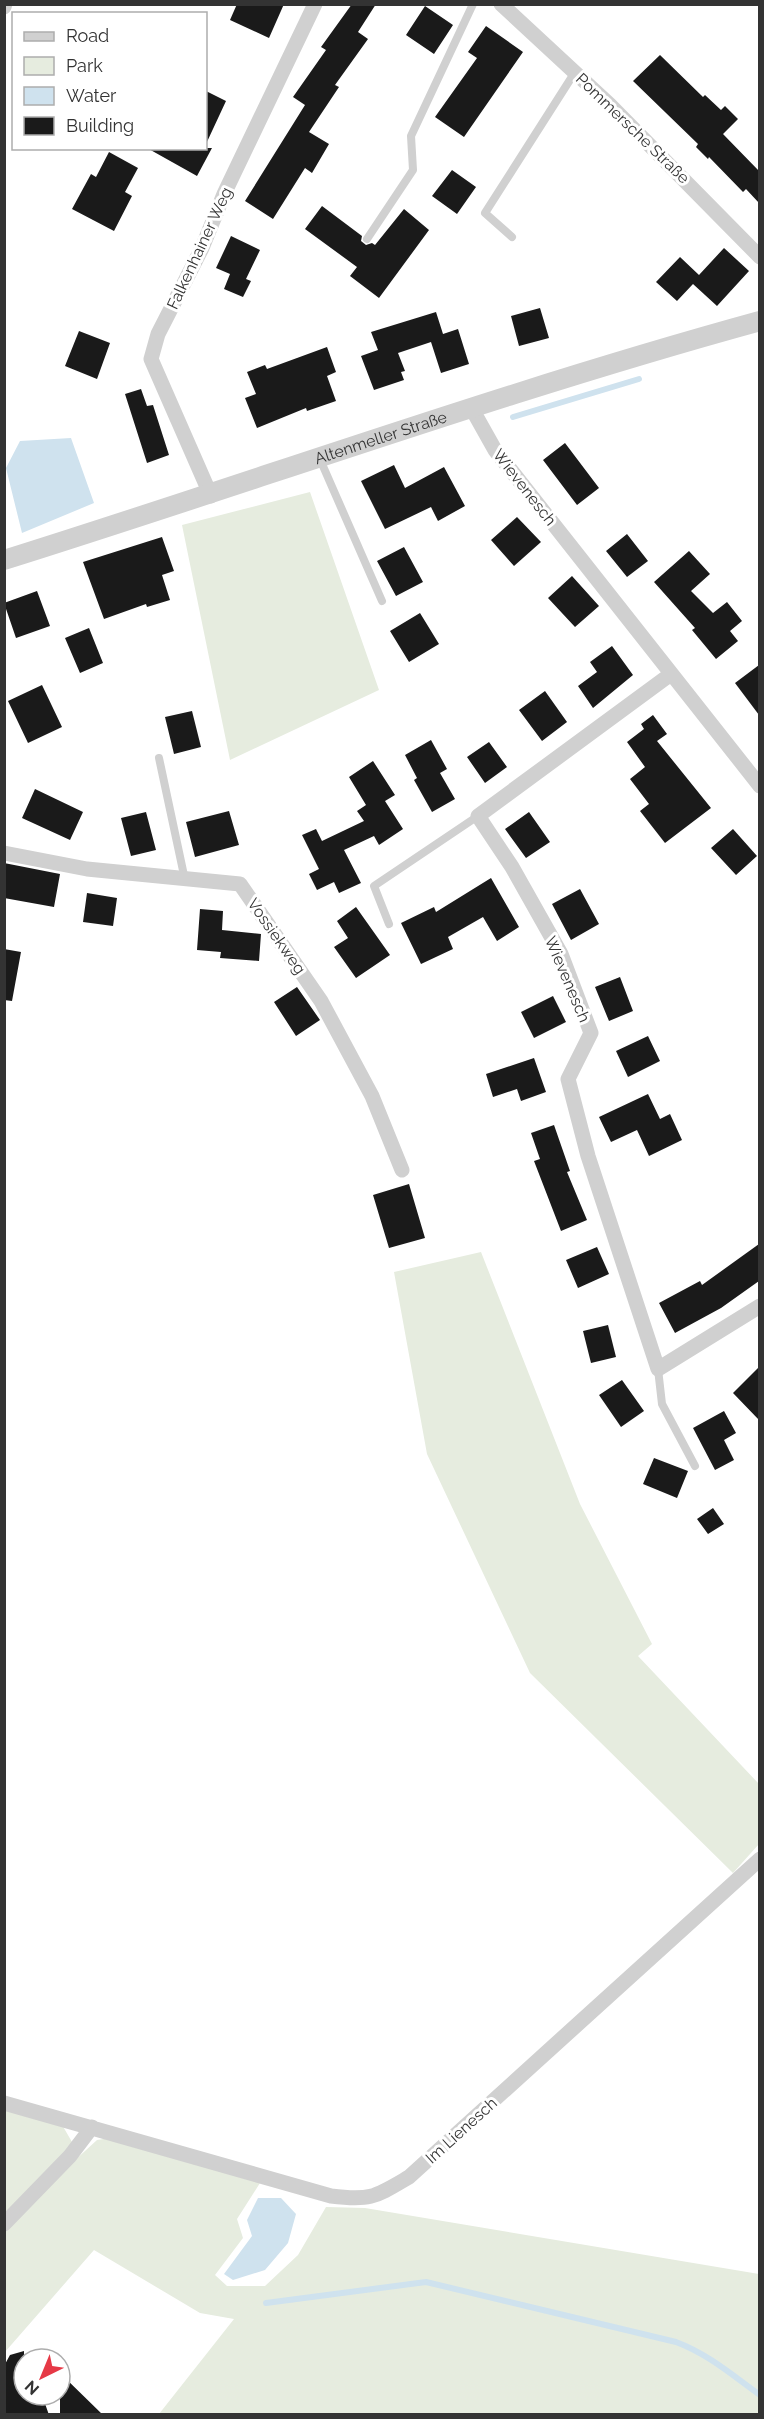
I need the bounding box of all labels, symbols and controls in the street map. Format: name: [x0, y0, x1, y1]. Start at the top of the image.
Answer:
legend: [12, 12, 207, 150]
text: Road: [66, 25, 109, 46]
text: Park: [66, 55, 103, 76]
street label: Pommersche Straße: [572, 69, 693, 187]
text: Water: [66, 85, 117, 106]
text: Building: [66, 115, 134, 136]
street label: Falkenhainer Weg: [163, 184, 236, 312]
street label: Altenmeller Straße: [312, 407, 449, 468]
street label: Wievenesch: [489, 445, 560, 529]
street label: Vossiekweg: [244, 895, 310, 978]
street label: Wievenesch: [541, 933, 594, 1025]
street label: Im Lienesch: [422, 2093, 501, 2167]
north arrow: [12, 2347, 72, 2407]
text: N: [21, 2376, 43, 2399]

